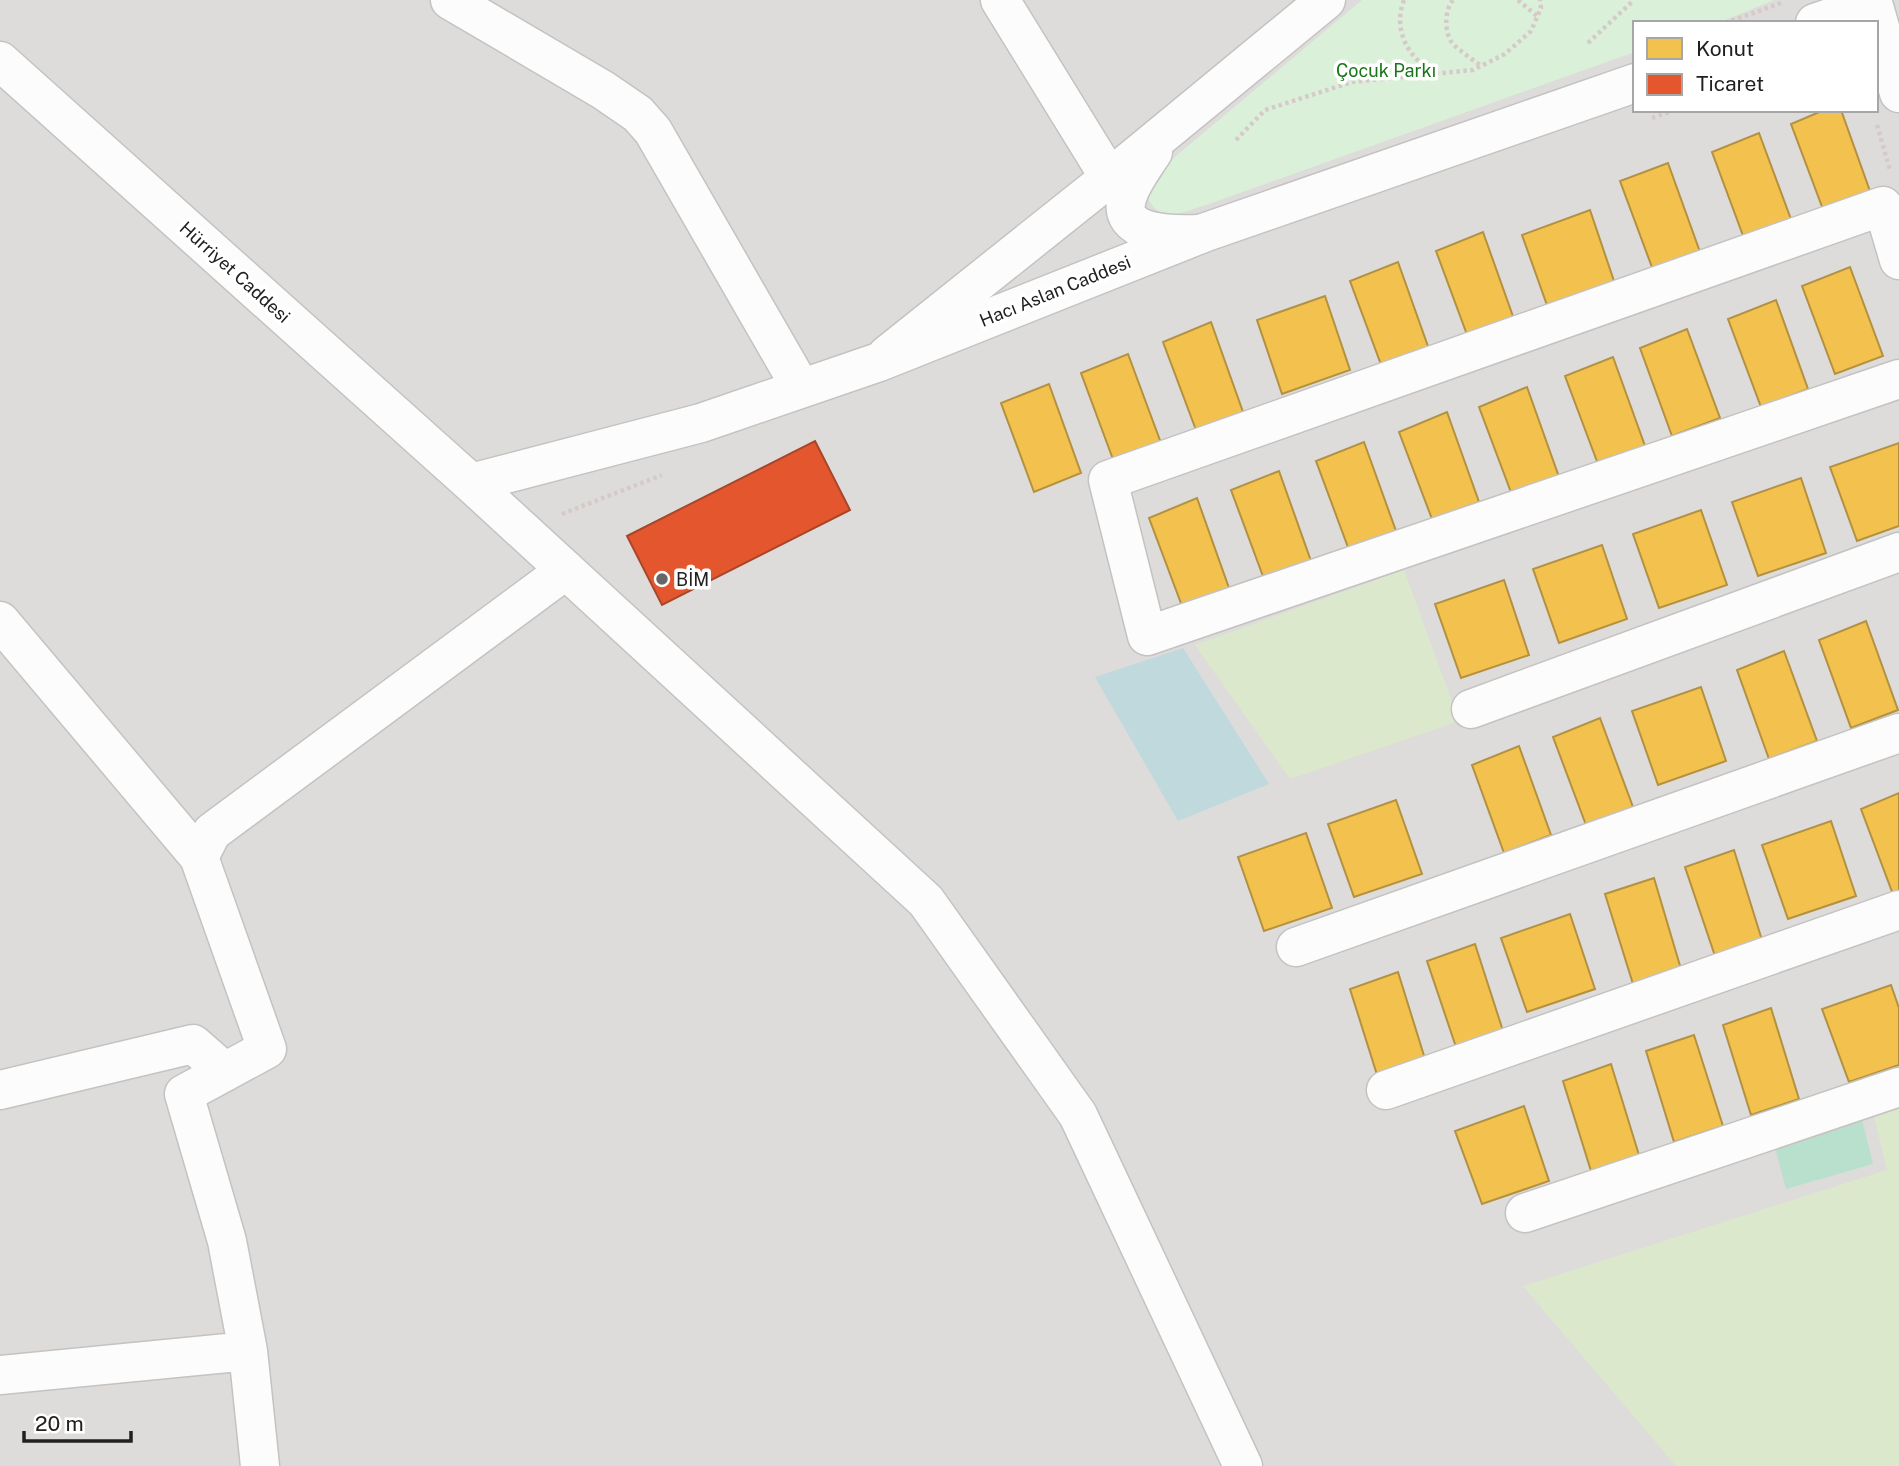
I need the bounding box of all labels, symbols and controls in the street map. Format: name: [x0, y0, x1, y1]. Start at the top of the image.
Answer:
legend: [1633, 21, 1878, 112]
text: Konut: [1696, 36, 1754, 61]
park label: Çocuk Parkı: [1336, 60, 1436, 81]
text: Ticaret: [1696, 71, 1764, 96]
street label: Hürriyet Caddesi: [176, 217, 294, 327]
street label: Hacı Aslan Caddesi: [976, 251, 1134, 331]
place label: BİM: [676, 568, 709, 590]
marker: BİM: [654, 571, 670, 587]
scale bar: [24, 1400, 131, 1444]
text: 20 m: [35, 1411, 84, 1436]

